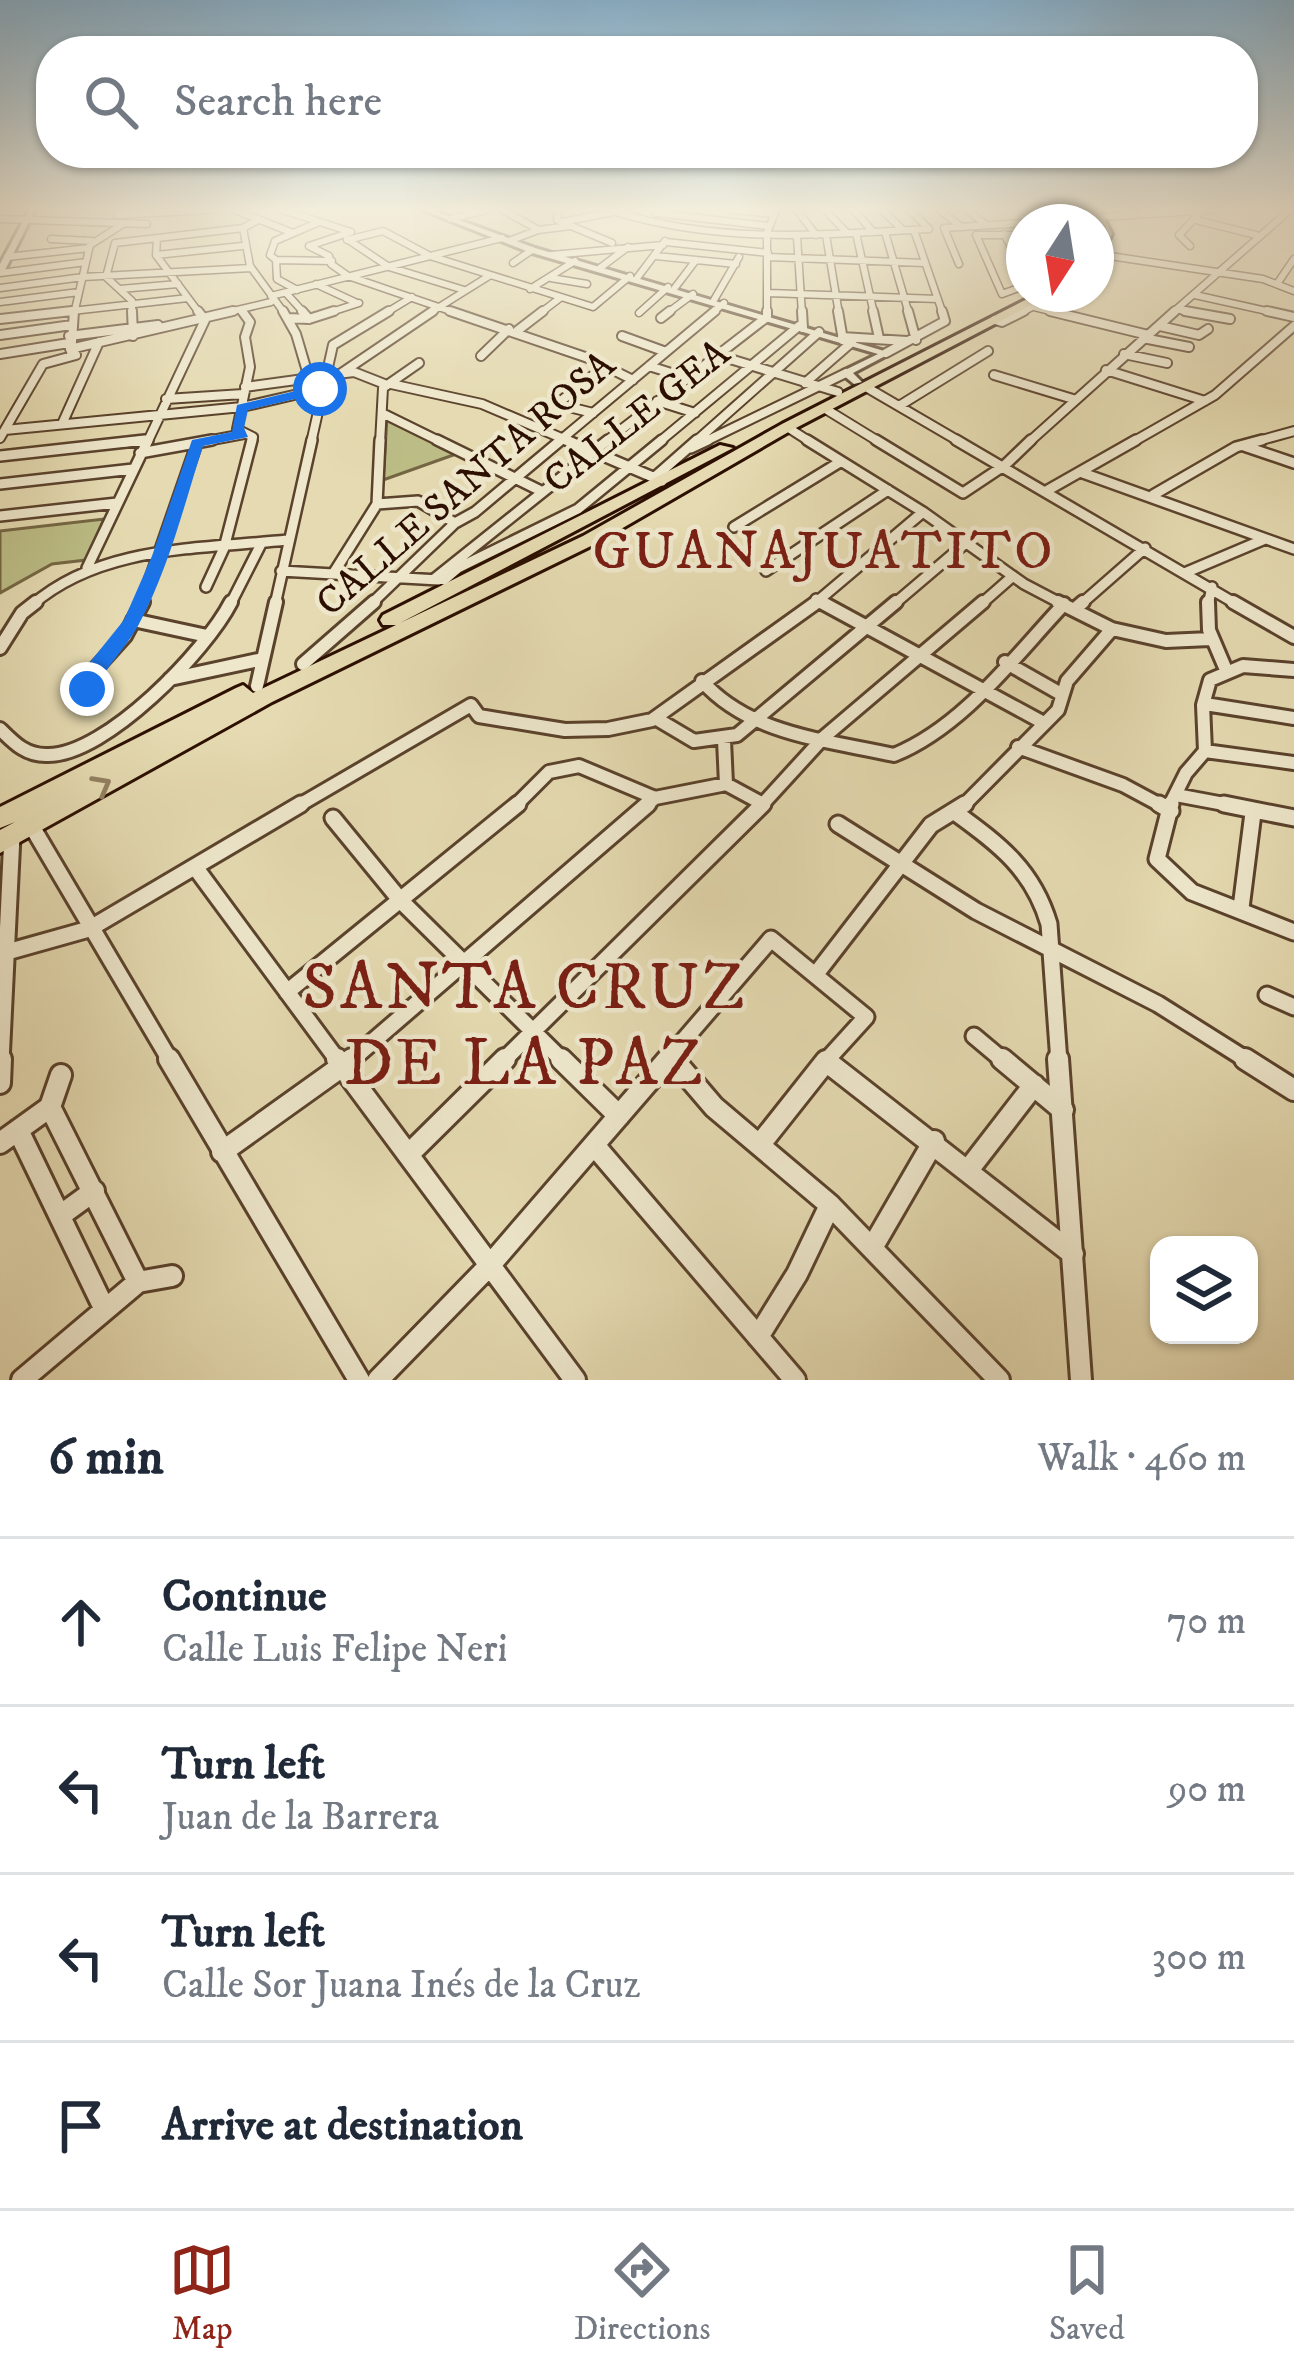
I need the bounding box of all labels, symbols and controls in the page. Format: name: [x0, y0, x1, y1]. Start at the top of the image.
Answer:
search box: [36, 36, 1258, 168]
icon: search: [78, 69, 144, 135]
text: Search here: [174, 74, 382, 130]
north arrow: [1006, 204, 1114, 312]
street label: CALLE GEA: [534, 328, 741, 505]
street label: CALLE SANTA ROSA: [306, 340, 627, 627]
route start: [293, 362, 347, 416]
district label: GUANAJUATITO: [593, 519, 1055, 586]
route end: [60, 662, 114, 716]
one-way arrow: [90, 777, 111, 800]
district label: SANTA CRUZ DE LA PAZ: [302, 948, 748, 1106]
map controls: [1150, 1236, 1258, 1344]
button: layers: [1150, 1236, 1258, 1344]
text: 6 min: [48, 1426, 164, 1490]
text: Walk · 460 m: [1037, 1434, 1246, 1483]
text: Continue: [162, 1569, 327, 1625]
icon: ahead: [48, 1589, 114, 1655]
text: 70 m: [1167, 1597, 1246, 1646]
text: Calle Luis Felipe Neri: [162, 1625, 508, 1674]
text: Turn left: [162, 1737, 325, 1793]
icon: left: [48, 1757, 114, 1823]
text: 90 m: [1168, 1765, 1246, 1814]
text: Juan de la Barrera: [162, 1793, 439, 1842]
text: Turn left: [162, 1905, 325, 1961]
icon: left: [48, 1925, 114, 1991]
text: 300 m: [1152, 1933, 1246, 1982]
text: Calle Sor Juana Inés de la Cruz: [162, 1961, 640, 2010]
icon: arrive: [48, 2093, 114, 2159]
text: Arrive at destination: [162, 2098, 523, 2154]
tab: Map: [169, 2237, 235, 2350]
tab: Directions: [574, 2237, 710, 2350]
tab: Saved: [1049, 2237, 1125, 2350]

